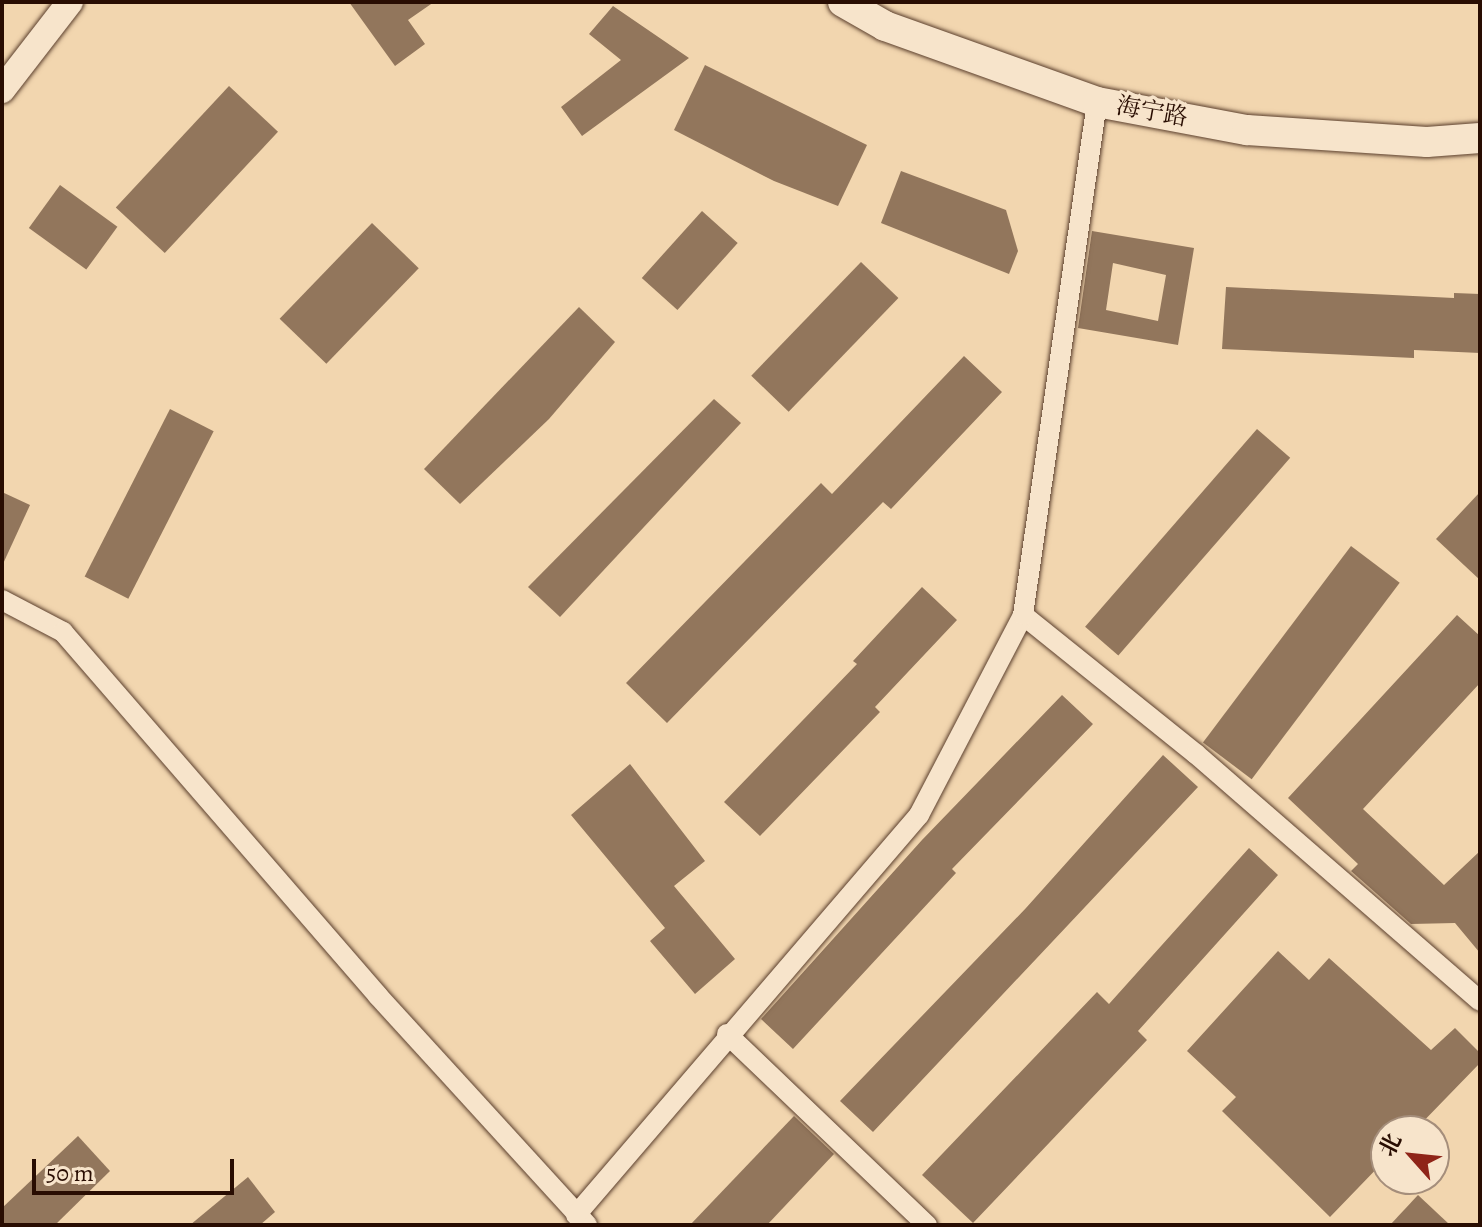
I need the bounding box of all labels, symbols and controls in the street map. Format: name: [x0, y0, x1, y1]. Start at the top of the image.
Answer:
street label: 海宁路: [1114, 92, 1190, 132]
north arrow: [1370, 1115, 1450, 1195]
text: 北: [1372, 1128, 1409, 1162]
scale bar: [36, 1143, 238, 1193]
text: 50 m: [46, 1157, 94, 1189]

